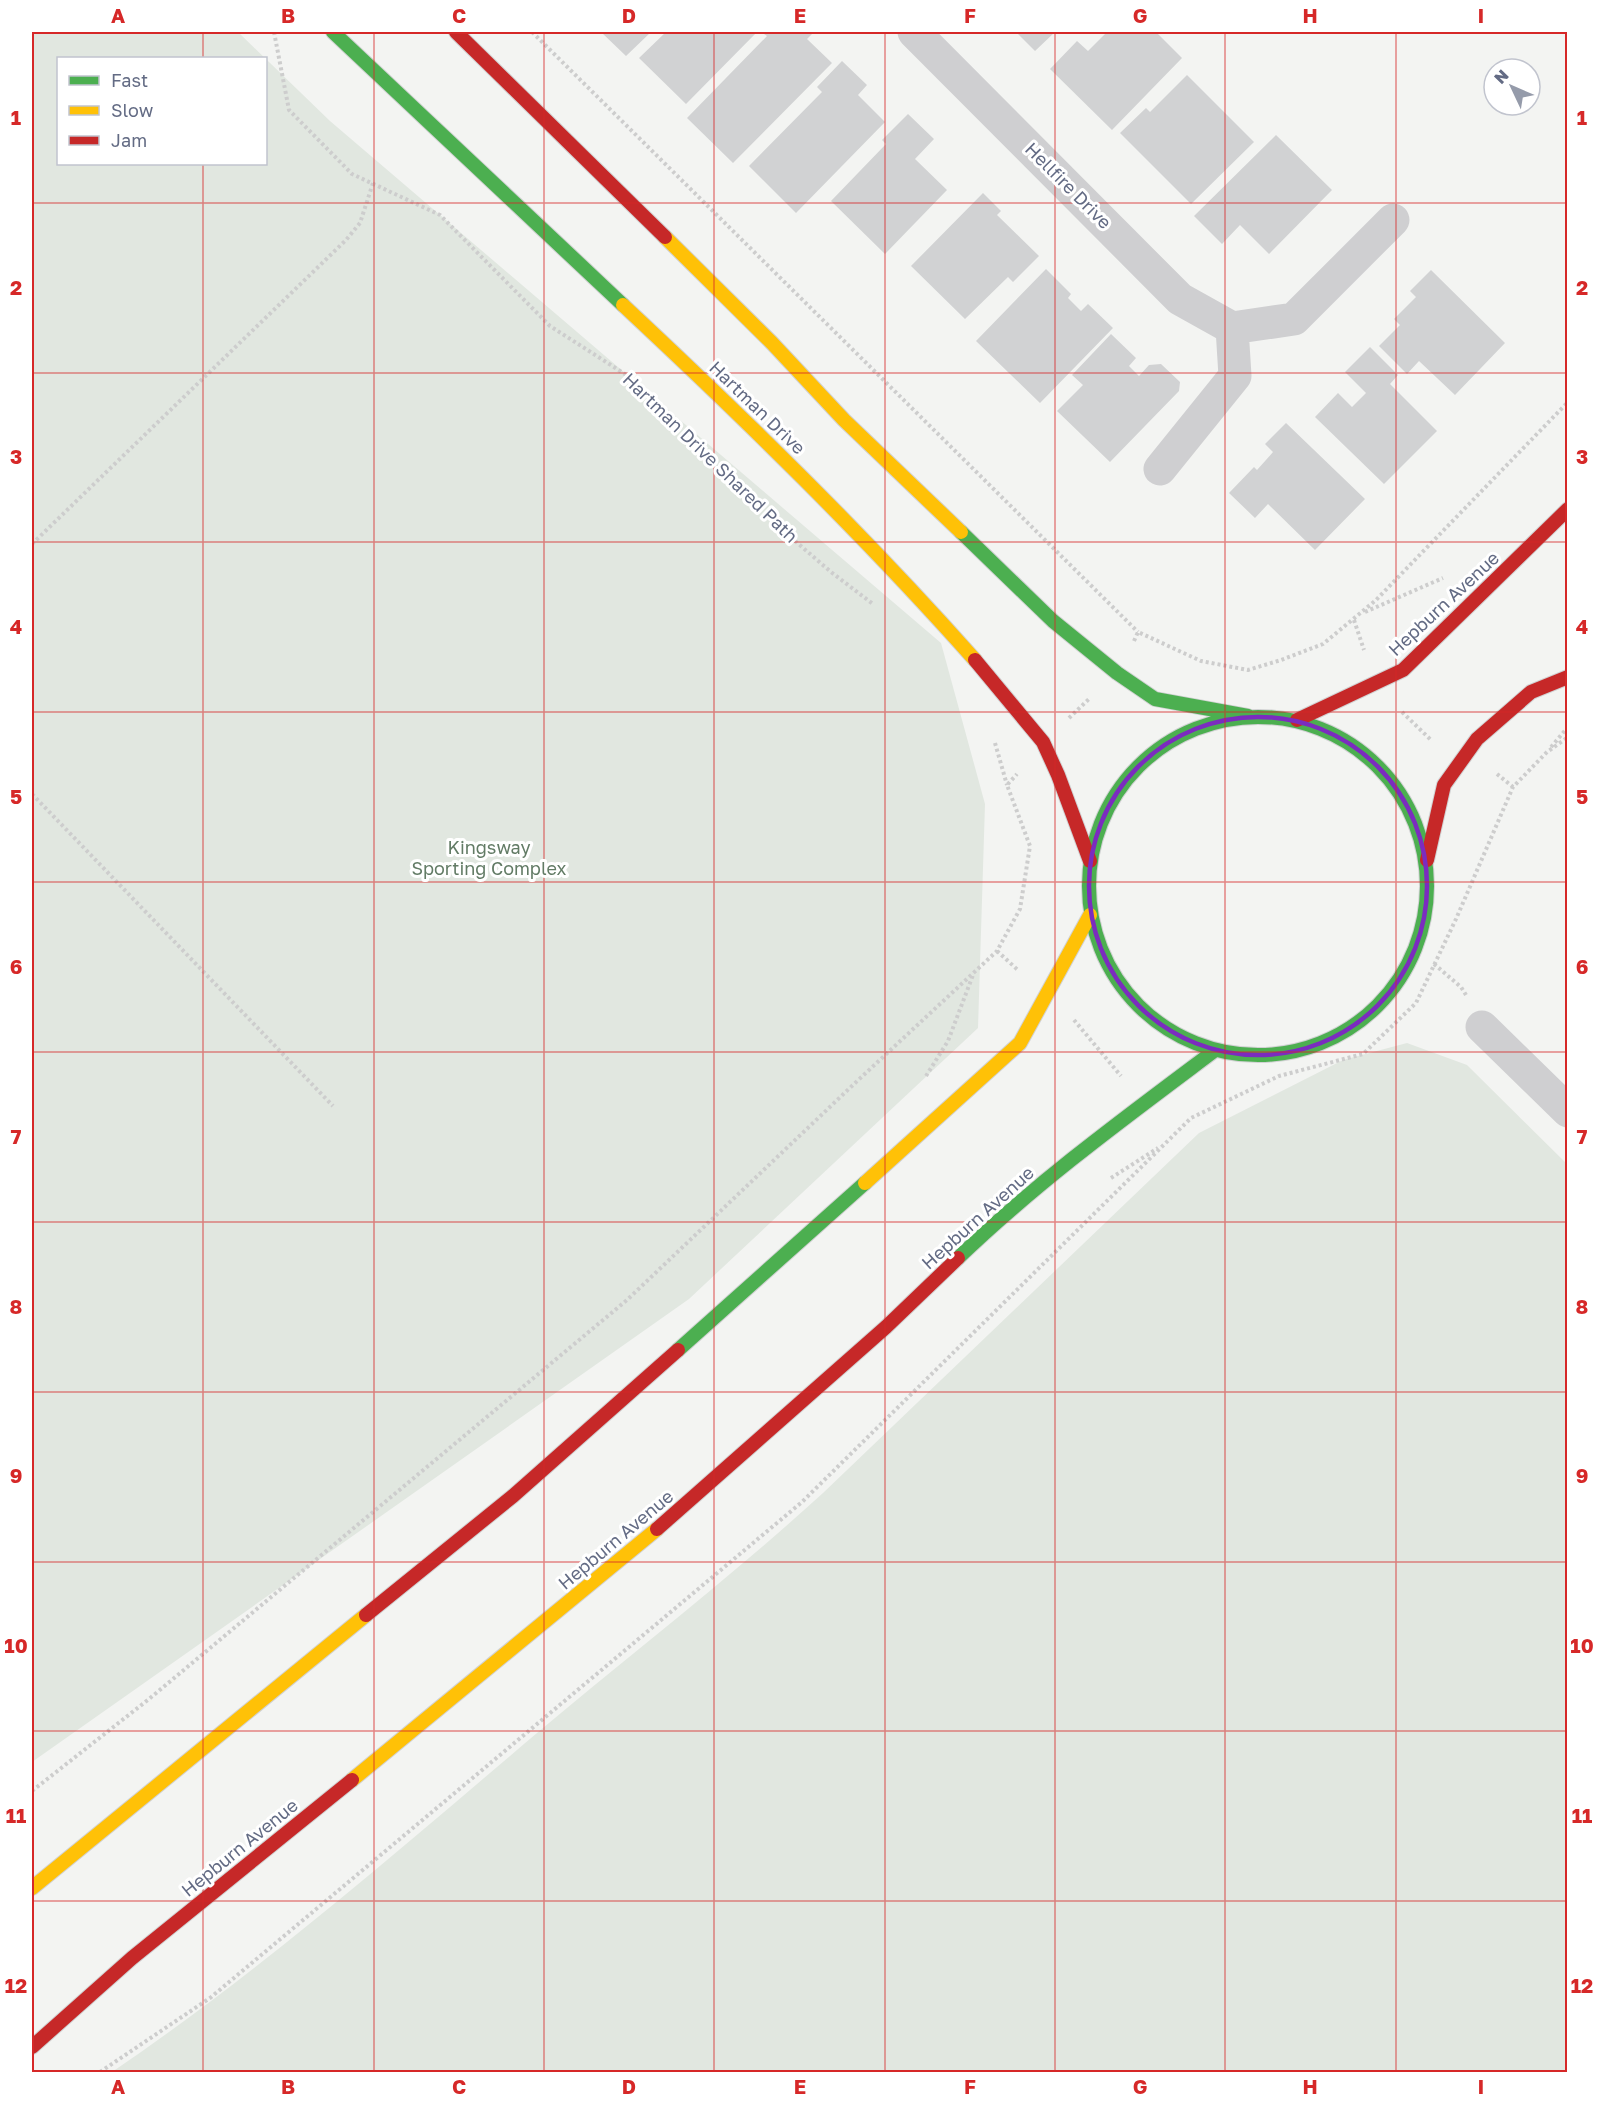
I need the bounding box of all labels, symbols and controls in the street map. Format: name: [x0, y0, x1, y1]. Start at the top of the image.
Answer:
text: A: [111, 3, 125, 27]
text: B: [281, 3, 295, 27]
text: C: [452, 3, 466, 27]
text: D: [622, 3, 636, 27]
text: E: [794, 3, 806, 27]
text: F: [964, 3, 976, 27]
text: G: [1133, 3, 1147, 27]
text: H: [1302, 3, 1318, 27]
text: I: [1478, 3, 1484, 27]
legend: [57, 57, 267, 165]
north arrow: [1482, 57, 1542, 117]
text: N: [1490, 65, 1513, 88]
text: Fast: [111, 69, 148, 91]
text: Slow: [111, 99, 154, 121]
text: 1: [11, 105, 21, 129]
text: 1: [1577, 105, 1587, 129]
text: Jam: [111, 129, 147, 151]
street label: Hellfire Drive: [1021, 138, 1116, 233]
text: 2: [10, 275, 22, 299]
text: 2: [1576, 275, 1588, 299]
street label: Hartman Drive: [705, 356, 810, 459]
street label: Hartman Drive Shared Path: [619, 368, 803, 547]
text: 3: [10, 444, 22, 468]
text: 3: [1576, 444, 1588, 468]
street label: Hepburn Avenue: [1383, 546, 1503, 660]
text: 4: [10, 614, 22, 638]
text: 4: [1576, 614, 1588, 638]
text: 5: [10, 784, 22, 808]
text: 5: [1576, 784, 1588, 808]
park label: Kingsway Sporting Complex: [411, 836, 567, 879]
text: 6: [10, 954, 22, 978]
text: 6: [1576, 954, 1588, 978]
text: 7: [11, 1124, 22, 1148]
text: 7: [1577, 1124, 1588, 1148]
street label: Hepburn Avenue: [917, 1161, 1038, 1273]
text: 8: [10, 1294, 22, 1318]
text: 8: [1576, 1294, 1588, 1318]
text: 9: [10, 1463, 22, 1487]
text: 9: [1576, 1463, 1588, 1487]
street label: Hepburn Avenue: [553, 1485, 677, 1594]
text: 10: [4, 1633, 28, 1657]
text: 10: [1570, 1633, 1594, 1657]
street label: Hepburn Avenue: [177, 1794, 302, 1901]
text: 11: [6, 1803, 26, 1827]
text: 11: [1572, 1803, 1592, 1827]
text: 12: [5, 1973, 27, 1997]
text: 12: [1571, 1973, 1593, 1997]
text: A: [111, 2074, 125, 2098]
text: B: [281, 2074, 295, 2098]
text: C: [452, 2074, 466, 2098]
text: D: [622, 2074, 636, 2098]
text: E: [794, 2074, 806, 2098]
text: F: [964, 2074, 976, 2098]
text: G: [1133, 2074, 1147, 2098]
text: H: [1302, 2074, 1318, 2098]
text: I: [1478, 2074, 1484, 2098]

